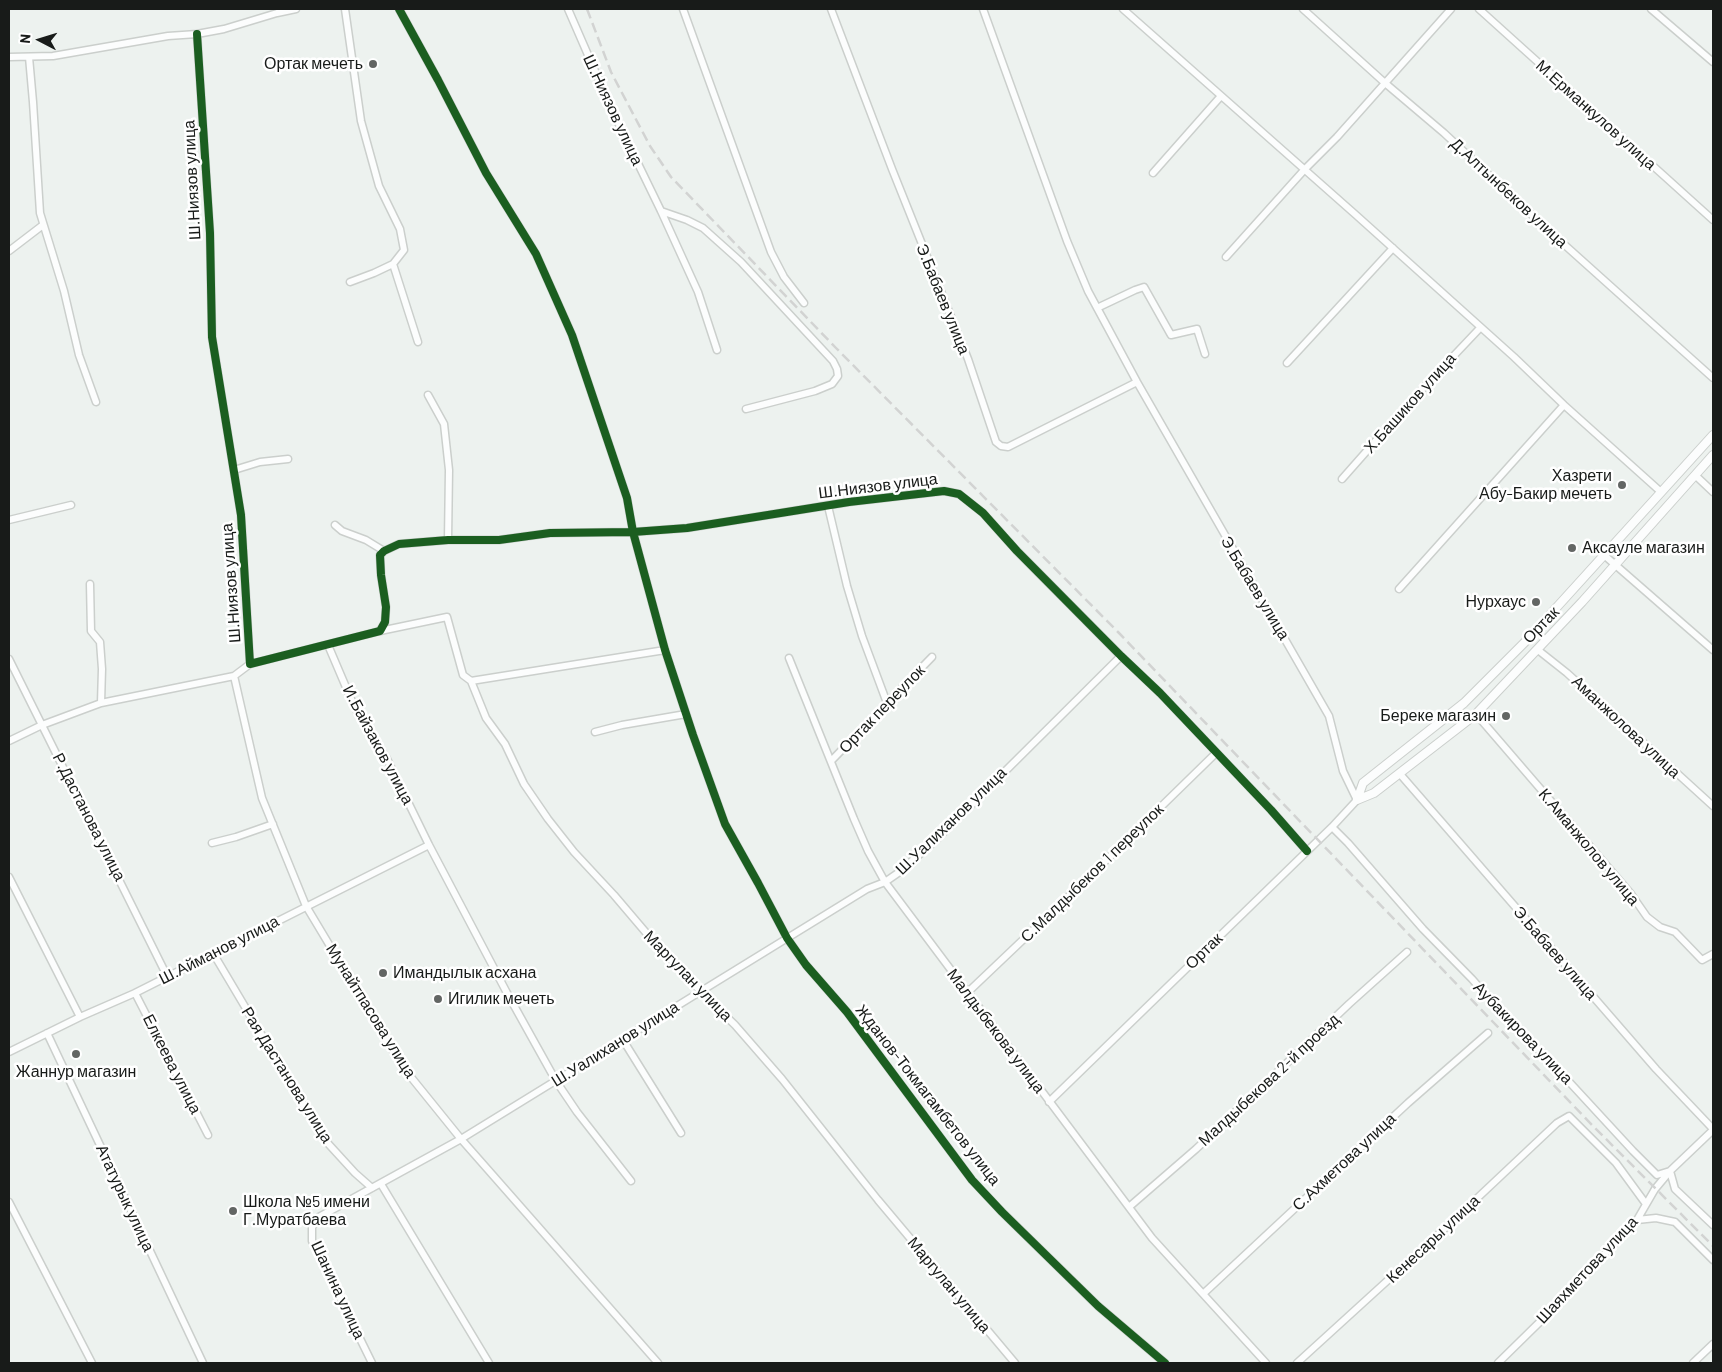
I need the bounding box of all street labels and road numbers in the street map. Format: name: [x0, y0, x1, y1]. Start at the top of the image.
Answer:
street label: Ш.Ниязов улица: [579, 52, 647, 168]
street label: М.Ерманкулов улица: [1532, 56, 1660, 174]
street label: Ш.Ниязов улица: [179, 120, 205, 240]
street label: Д.Алтынбеков улица: [1447, 134, 1571, 252]
street label: Э.Бабаев улица: [912, 241, 974, 357]
street label: Х.Башиков улица: [1360, 349, 1460, 457]
street label: Ш.Ниязов улица: [817, 469, 939, 503]
street label: Ш.Ниязов улица: [217, 522, 245, 644]
street label: Э.Бабаев улица: [1216, 533, 1294, 643]
street label: Ортак: [1519, 602, 1563, 648]
street label: Ортак переулок: [835, 661, 929, 757]
street label: Аманжолова улица: [1568, 672, 1684, 782]
street label: И.Байзаков улица: [338, 682, 418, 808]
street label: Р.Дастанова улица: [48, 750, 130, 884]
street label: Ш.Уалиханов улица: [892, 763, 1010, 879]
street label: К.Аманжолов улица: [1535, 785, 1643, 909]
street label: С.Малдыбеков 1 переулок: [1017, 800, 1167, 946]
street label: Э.Бабаев улица: [1509, 902, 1601, 1004]
street label: Ш.Айманов улица: [156, 911, 282, 989]
street label: Маргулан улица: [640, 927, 736, 1025]
street label: Ортак: [1181, 929, 1227, 973]
street label: Мунайтпасова улица: [322, 940, 420, 1082]
street label: Малдыбекова улица: [943, 965, 1049, 1097]
street label: Аубакирова улица: [1469, 978, 1577, 1088]
street label: Ш.Уалиханов улица: [548, 997, 682, 1091]
street label: Жданов-Токмагамбетов улица: [851, 1001, 1005, 1189]
street label: Рая Дастанова улица: [237, 1003, 337, 1147]
street label: Малдыбекова 2-й проезд: [1195, 1010, 1343, 1150]
street label: Елкеева улица: [139, 1011, 205, 1117]
street label: С.Ахметова улица: [1288, 1109, 1400, 1215]
street label: Ататурык улица: [92, 1141, 158, 1255]
street label: Кенесары улица: [1382, 1191, 1484, 1287]
street label: Шаяхметова улица: [1532, 1212, 1642, 1328]
street label: Маргулан улица: [903, 1233, 995, 1337]
street label: Шанина улица: [307, 1238, 369, 1342]

